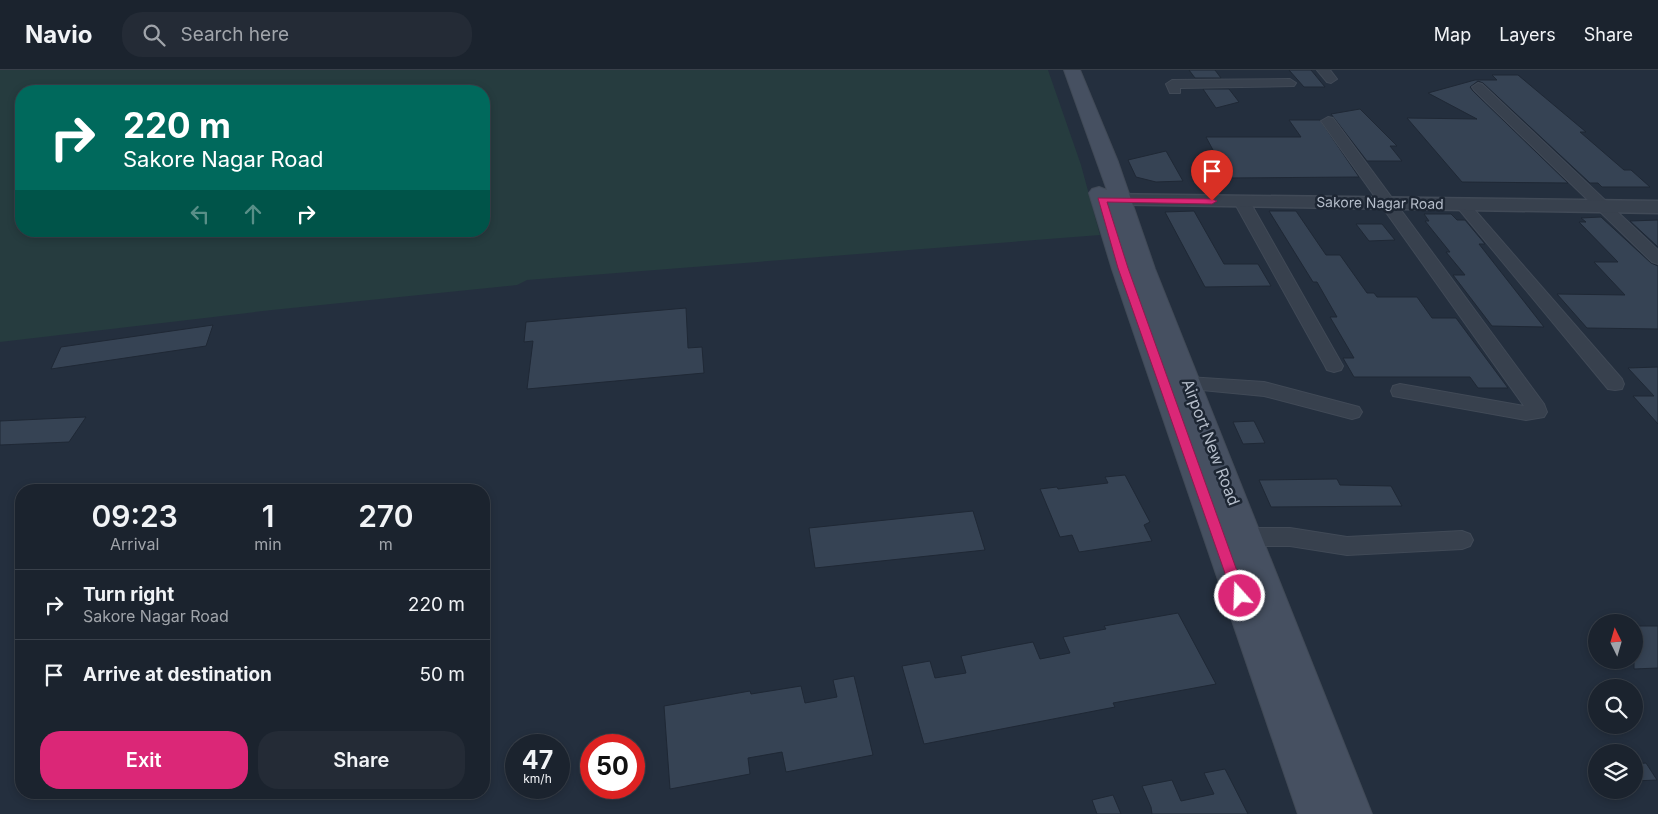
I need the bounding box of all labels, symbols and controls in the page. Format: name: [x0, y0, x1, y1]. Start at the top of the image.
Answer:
search box: [122, 12, 472, 57]
text: Navio: [25, 20, 92, 49]
icon: search: [140, 21, 168, 49]
text: Search here: [180, 23, 289, 46]
text: Map: [1434, 24, 1471, 45]
text: Layers: [1499, 24, 1556, 45]
text: Share: [1584, 24, 1633, 45]
text: 220 m: [123, 104, 231, 146]
icon: right: [40, 105, 105, 170]
text: Sakore Nagar Road: [123, 146, 323, 172]
pin: [1191, 150, 1233, 201]
icon: arrive: [1198, 157, 1226, 185]
street label: Sakore Nagar Road: [1316, 193, 1444, 212]
icon: left: [186, 200, 214, 228]
icon: ahead: [239, 200, 267, 228]
icon: right: [292, 200, 320, 228]
street label: Airport New Road: [1178, 376, 1244, 508]
text: 09:23: [92, 498, 178, 534]
text: 1: [262, 498, 274, 534]
text: 270: [358, 498, 413, 534]
text: Arrival: [110, 534, 159, 554]
text: min: [254, 534, 282, 554]
text: m: [379, 534, 393, 554]
position arrow: [1213, 569, 1265, 621]
text: Turn right: [83, 583, 174, 606]
icon: right: [40, 591, 68, 619]
text: 220 m: [408, 593, 465, 616]
text: Sakore Nagar Road: [83, 606, 229, 626]
north arrow: [1588, 614, 1642, 669]
map controls: [1588, 614, 1643, 799]
icon: arrive: [40, 661, 68, 689]
text: Arrive at destination: [83, 663, 272, 686]
text: 50 m: [419, 663, 465, 686]
button: search: [1588, 679, 1643, 734]
button: Exit: [40, 731, 248, 789]
button: Share: [258, 731, 465, 789]
speed limit sign: 50: [580, 734, 645, 799]
button: layers: [1588, 744, 1643, 799]
text: 47: [522, 745, 553, 775]
text: km/h: [523, 771, 552, 786]

